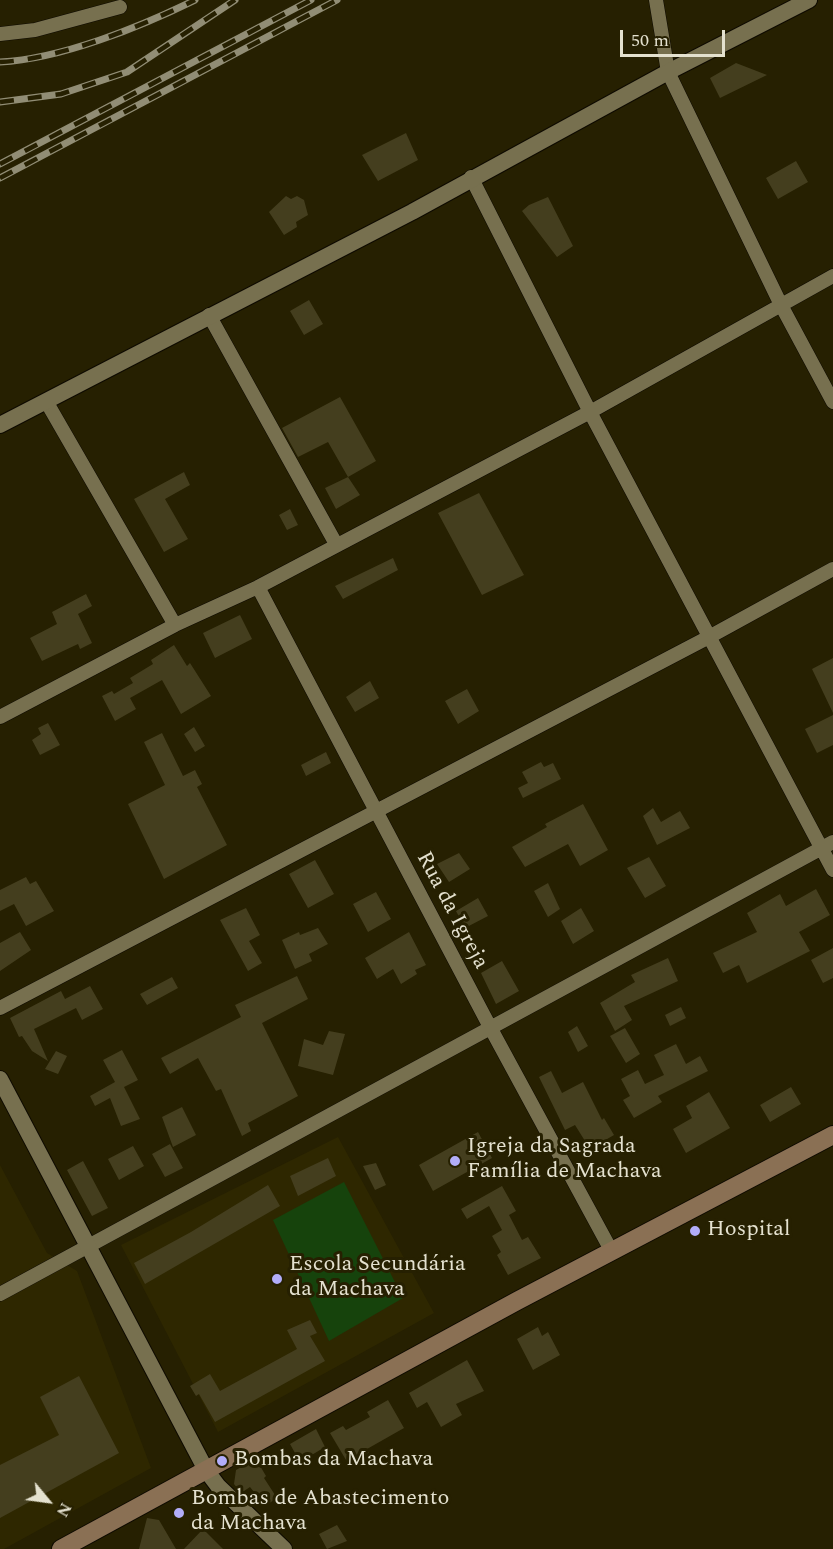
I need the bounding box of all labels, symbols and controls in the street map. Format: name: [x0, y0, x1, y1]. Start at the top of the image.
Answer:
scale bar: [623, 18, 728, 56]
text: 50 m: [631, 27, 669, 54]
street label: Rua da Igreja: [409, 848, 493, 974]
place label: Igreja da Sagrada Família de Machava: [467, 1135, 662, 1186]
marker: Igreja da Sagrada Família de Machava: [448, 1154, 462, 1168]
place label: Hospital: [707, 1218, 790, 1244]
marker: Hospital: [688, 1224, 702, 1238]
place label: Escola Secundária da Machava: [289, 1253, 466, 1304]
marker: Escola Secundária da Machava: [270, 1272, 284, 1286]
place label: Bombas da Machava: [234, 1448, 433, 1474]
marker: Bombas da Machava: [215, 1454, 229, 1468]
north arrow: [18, 1471, 78, 1531]
place label: Bombas de Abastecimento da Machava: [191, 1487, 449, 1538]
text: N: [50, 1498, 77, 1521]
marker: Bombas de Abastecimento da Machava: [172, 1506, 186, 1520]

